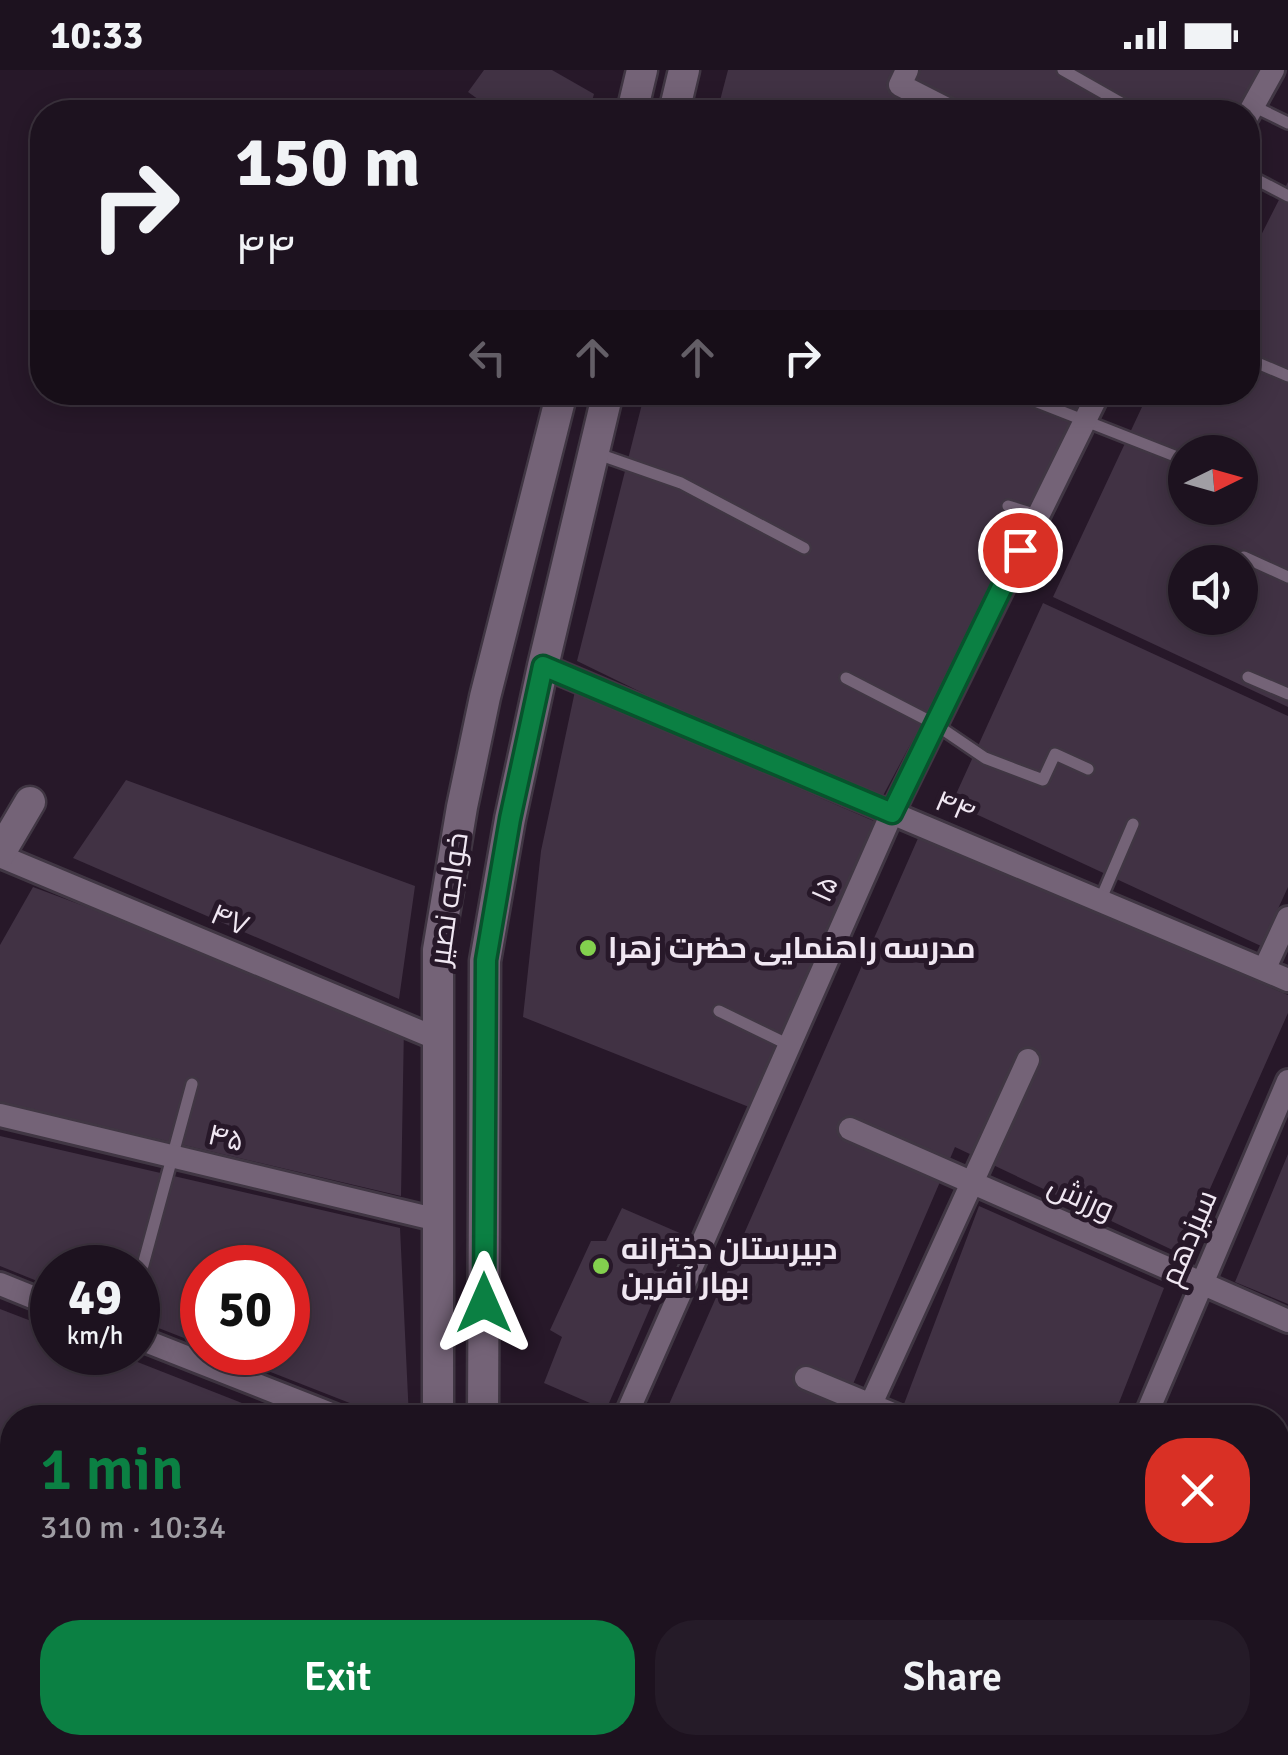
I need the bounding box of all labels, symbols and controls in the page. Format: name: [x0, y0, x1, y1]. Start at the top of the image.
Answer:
text: 10:33: [50, 12, 143, 59]
text: 150 m: [235, 119, 420, 205]
icon: right: [70, 140, 200, 270]
text: ۴۴: [235, 222, 295, 277]
icon: left: [460, 330, 515, 385]
icon: ahead: [565, 330, 620, 385]
icon: ahead: [670, 330, 725, 385]
icon: right: [775, 330, 830, 385]
north arrow: [1168, 435, 1258, 525]
map controls: [1168, 435, 1258, 635]
pin: [978, 508, 1063, 593]
icon: arrive: [993, 523, 1048, 578]
button: sound: [1168, 545, 1258, 635]
street label: ۴۴: [929, 782, 981, 832]
street label: خواجه نصیر: [421, 830, 477, 970]
street label: ۱۵: [803, 870, 847, 908]
street label: ۴۷: [205, 895, 255, 945]
place label: مدرسه راهنمایی حضرت زهرا: [608, 930, 976, 967]
marker: مدرسه راهنمایی حضرت زهرا: [577, 937, 599, 959]
street label: ۴۵: [204, 1116, 248, 1160]
street label: ورزش: [1042, 1167, 1120, 1229]
street label: سیزدهم: [1152, 1184, 1227, 1292]
place label: دبیرستان دخترانه بهار آفرین: [621, 1231, 837, 1302]
speed limit sign: 50: [180, 1245, 310, 1375]
position arrow: [432, 1251, 536, 1355]
marker: دبیرستان دخترانه بهار آفرین: [590, 1255, 612, 1277]
text: 49: [68, 1267, 122, 1329]
text: km/h: [67, 1320, 123, 1351]
text: 1 min: [40, 1433, 184, 1507]
button: close: [1145, 1438, 1250, 1543]
text: 310 m · 10:34: [40, 1508, 226, 1547]
button: Exit: [40, 1620, 635, 1735]
button: Share: [655, 1620, 1250, 1735]

